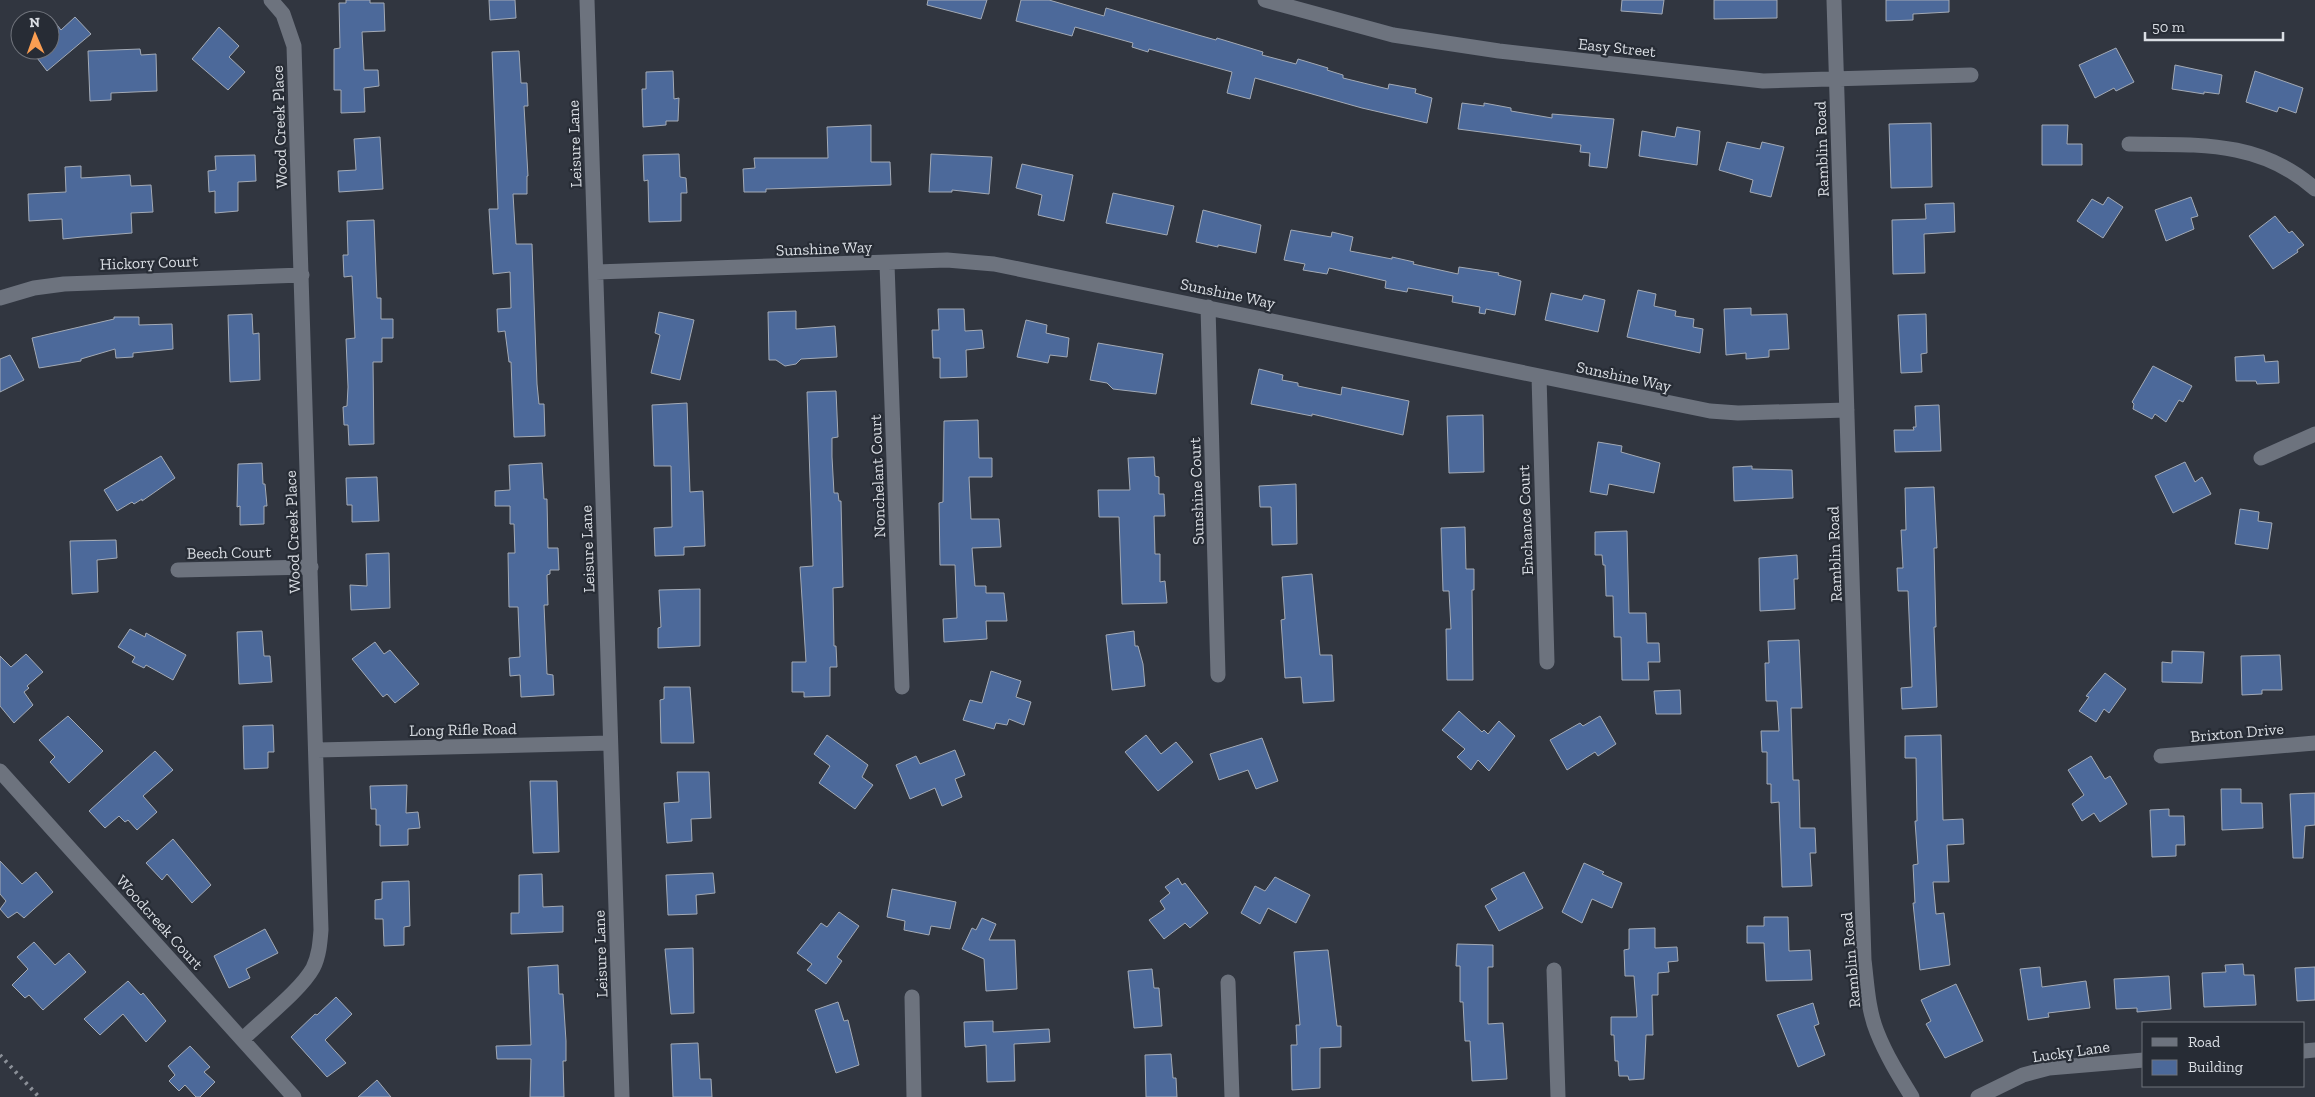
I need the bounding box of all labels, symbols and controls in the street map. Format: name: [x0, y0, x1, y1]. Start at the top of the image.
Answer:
north arrow: [10, 10, 60, 60]
scale bar: [2145, 10, 2282, 42]
text: N: [29, 14, 41, 31]
text: 50 m: [2152, 18, 2185, 36]
street label: Easy Street: [1577, 34, 1657, 61]
street label: Wood Creek Place: [268, 65, 291, 189]
street label: Leisure Lane: [563, 100, 586, 188]
street label: Ramblin Road: [1810, 101, 1833, 197]
street label: Sunshine Way: [775, 237, 873, 260]
street label: Hickory Court: [99, 251, 199, 274]
street label: Sunshine Way: [1179, 274, 1278, 313]
street label: Sunshine Way: [1575, 357, 1674, 396]
street label: Nonchelant Court: [866, 414, 889, 538]
street label: Sunshine Court: [1185, 437, 1208, 545]
street label: Enchance Court: [1514, 464, 1537, 576]
street label: Wood Creek Place: [281, 470, 304, 594]
street label: Leisure Lane: [576, 505, 599, 593]
street label: Ramblin Road: [1823, 506, 1846, 602]
street label: Beech Court: [186, 542, 272, 563]
street label: Long Rifle Road: [409, 719, 517, 740]
street label: Brixton Drive: [2190, 719, 2285, 746]
street label: Woodcreek Court: [112, 871, 207, 974]
street label: Leisure Lane: [589, 910, 612, 998]
street label: Ramblin Road: [1837, 911, 1864, 1009]
legend: [2142, 1022, 2305, 1087]
text: Road: [2188, 1033, 2221, 1051]
street label: Lucky Lane: [2031, 1037, 2111, 1066]
text: Building: [2188, 1058, 2243, 1076]

